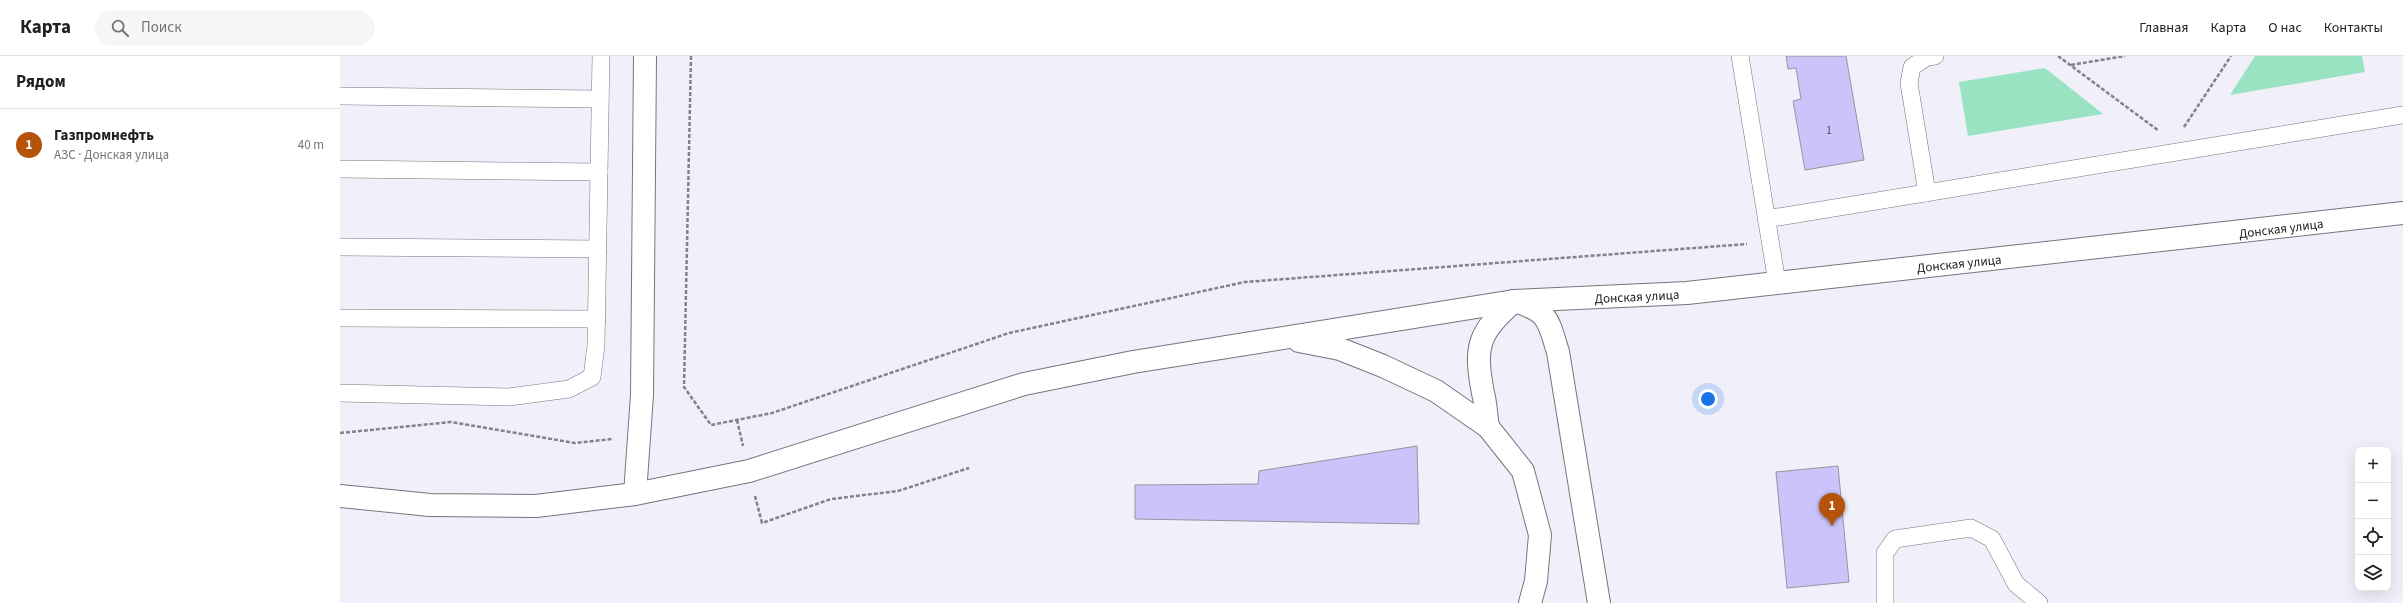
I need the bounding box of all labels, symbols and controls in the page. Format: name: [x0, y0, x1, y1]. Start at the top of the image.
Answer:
search box: [95, 10, 375, 46]
text: Карта: [20, 14, 71, 41]
icon: search: [109, 17, 131, 39]
text: Поиск: [141, 17, 182, 38]
text: Главная: [2139, 18, 2188, 38]
text: Карта: [2210, 18, 2246, 38]
text: О нас: [2268, 18, 2302, 38]
text: Контакты: [2324, 18, 2383, 38]
text: Рядом: [16, 70, 66, 94]
house number: 1: [1826, 123, 1832, 138]
text: Газпромнефть: [54, 125, 154, 146]
text: 1: [26, 136, 32, 154]
text: 40 m: [298, 136, 324, 154]
text: АЗС · Донская улица: [54, 146, 169, 164]
street label: Донская улица: [2238, 215, 2324, 243]
street label: Донская улица: [1916, 251, 2002, 277]
street label: Донская улица: [1594, 286, 1680, 308]
your location: [1698, 389, 1718, 409]
map controls: [2355, 447, 2391, 591]
button: +: [2355, 447, 2391, 483]
button: −: [2355, 483, 2391, 519]
pin: 1: [1819, 493, 1845, 526]
button: locate: [2355, 519, 2391, 555]
button: layers: [2355, 555, 2391, 591]

